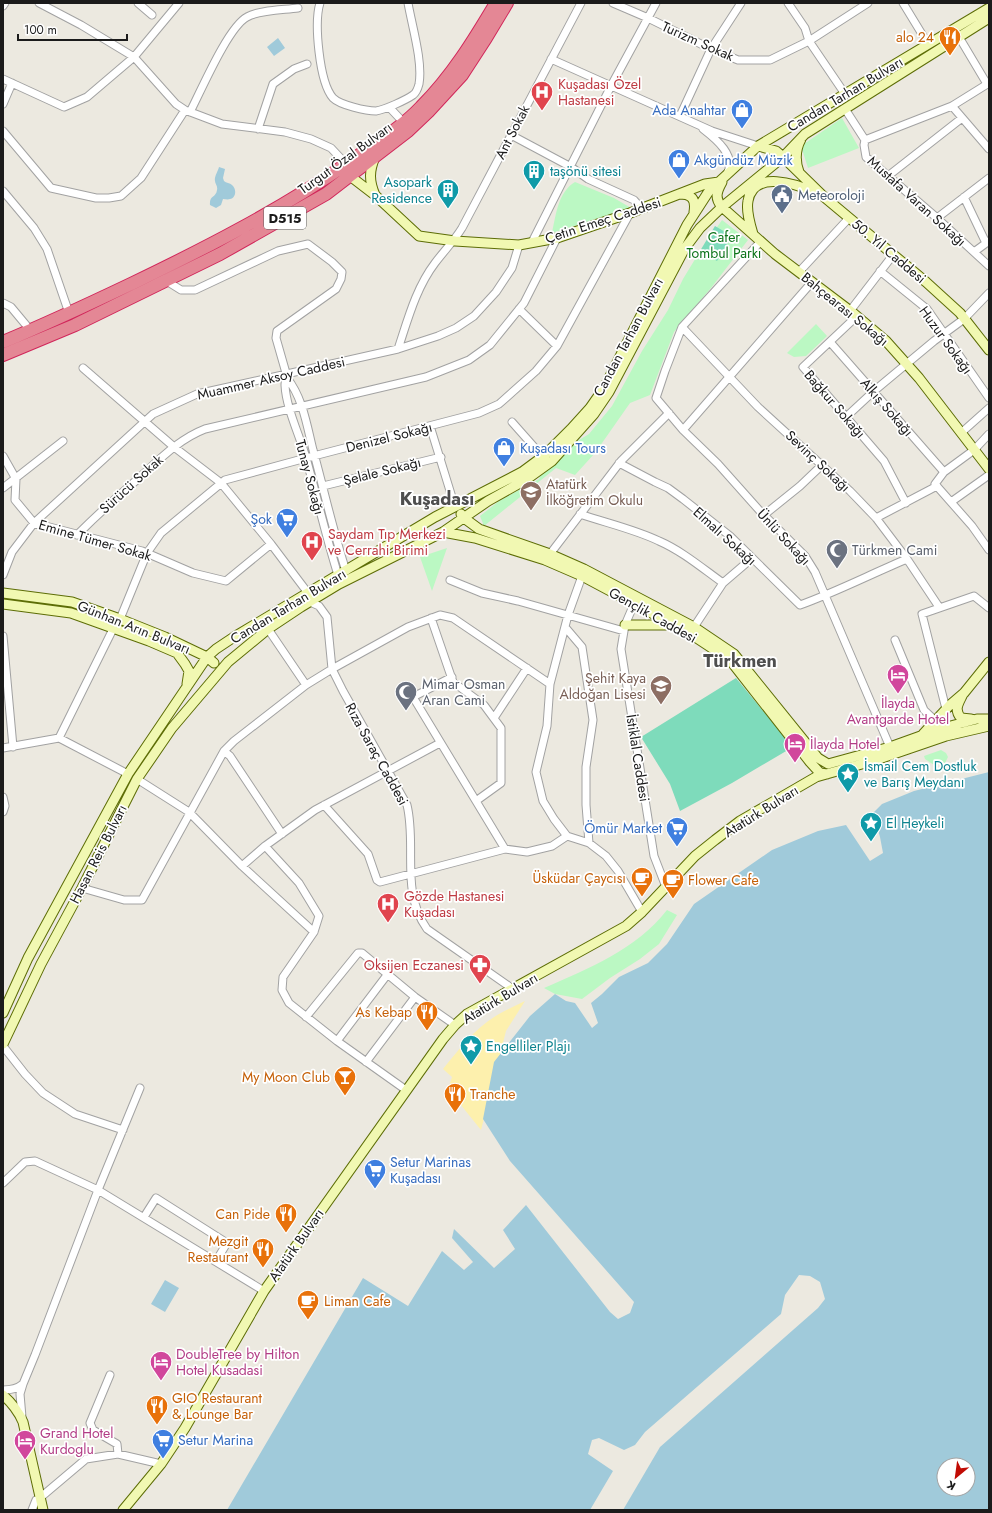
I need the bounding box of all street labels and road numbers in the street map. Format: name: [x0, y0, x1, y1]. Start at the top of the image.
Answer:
street label: Turizm Sokak: [659, 16, 738, 66]
street label: Candan Tarhan Bulvarı: [783, 51, 907, 137]
street label: Ant Sokak: [490, 101, 535, 163]
street label: Turgut Özal Bulvarı: [294, 117, 396, 199]
street label: Mustafa Varan Sokağı: [863, 151, 971, 251]
street label: Çetin Emeç Caddesi: [542, 192, 664, 248]
road number: D515: [264, 207, 306, 229]
street label: 50. Yıl Caddesi: [848, 214, 930, 288]
street label: Bahçearası Sokağı: [797, 267, 893, 351]
street label: Candan Tarhan Bulvarı: [588, 274, 668, 400]
street label: Huzur Sokağı: [914, 302, 978, 378]
street label: Muammer Aksoy Caddesi: [195, 351, 347, 405]
street label: Bağkur Sokağı: [800, 365, 870, 443]
street label: Alkış Sokağı: [856, 373, 918, 441]
street label: Denizel Sokağı: [344, 417, 434, 457]
street label: Sevinç Sokağı: [781, 426, 855, 496]
street label: Tunay Sokağı: [290, 437, 330, 517]
street label: Sürücü Sokak: [95, 449, 168, 518]
street label: Şelale Sokağı: [341, 452, 423, 490]
street label: Elmalı Sokağı: [689, 502, 761, 570]
street label: Ünlü Sokağı: [753, 504, 815, 570]
street label: Emine Tümer Sokak: [36, 514, 154, 566]
street label: Candan Tarhan Bulvarı: [226, 563, 350, 649]
street label: Gençlik Caddesi: [605, 582, 701, 648]
street label: Günhan Arın Bulvarı: [75, 595, 193, 659]
street label: Rıza Saraç Caddesi: [341, 699, 413, 809]
street label: İstiklal Caddesi: [621, 713, 655, 803]
street label: Atatürk Bulvarı: [720, 780, 802, 842]
street label: Hasan Reis Bulvarı: [64, 801, 132, 907]
street label: Atatürk Bulvarı: [458, 968, 542, 1028]
street label: Atatürk Bulvarı: [263, 1204, 329, 1286]

